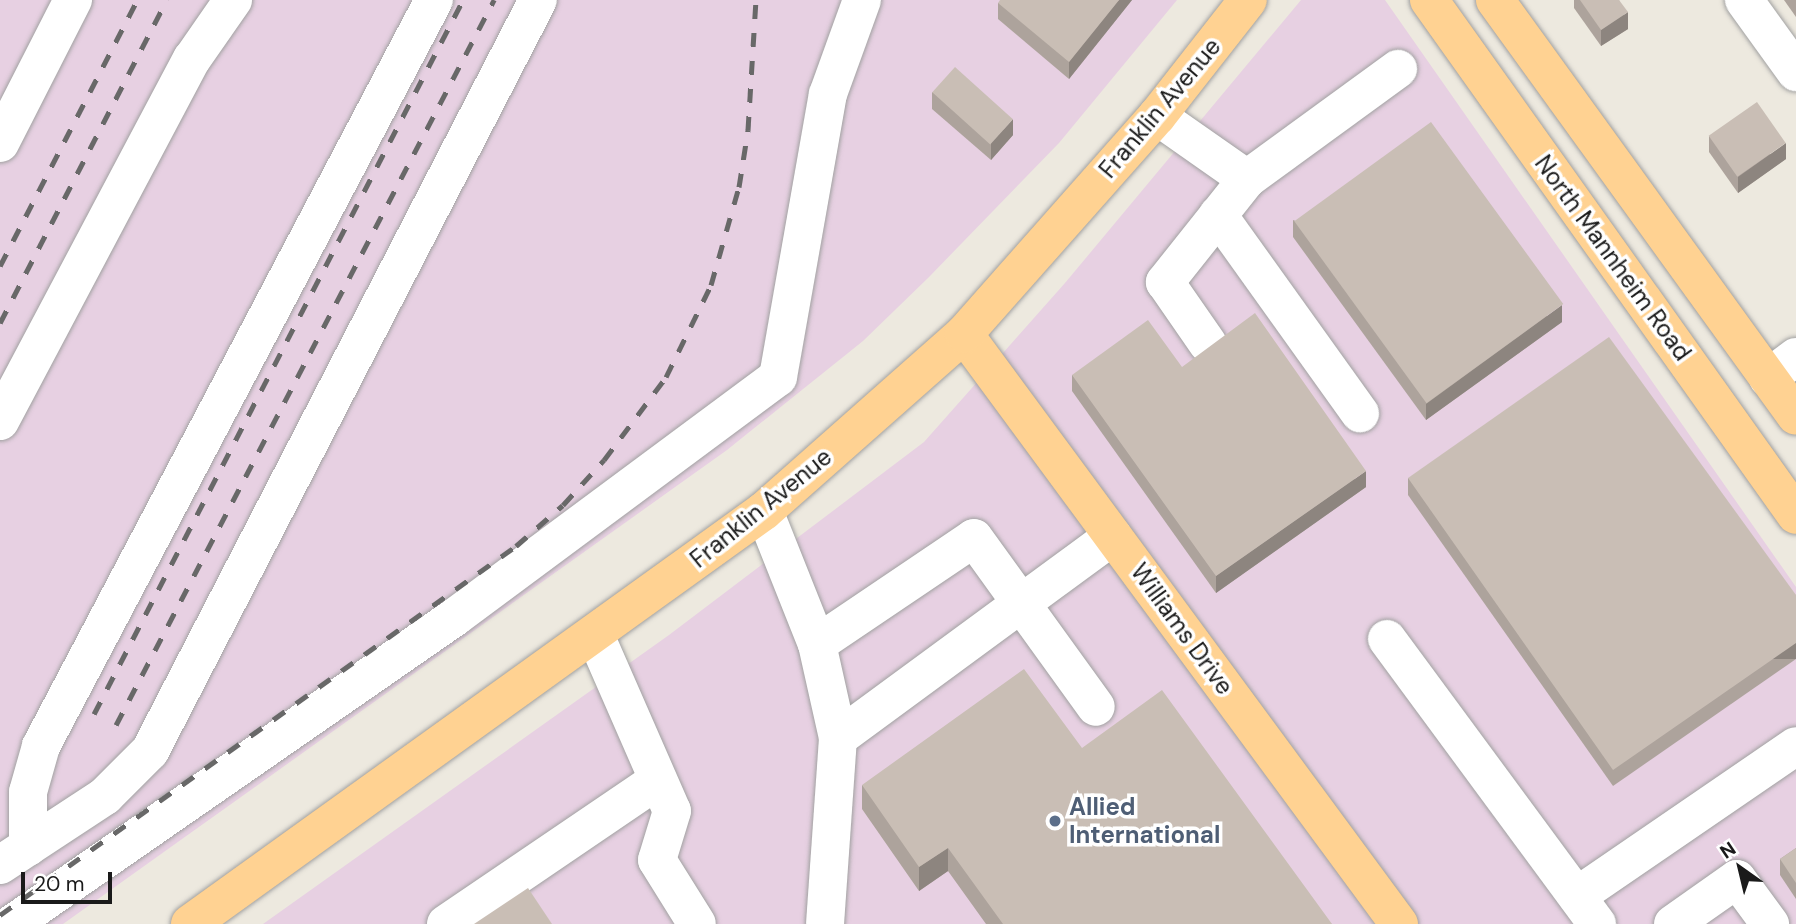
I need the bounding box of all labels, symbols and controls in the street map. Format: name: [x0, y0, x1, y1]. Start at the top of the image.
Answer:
street label: Franklin Avenue: [1093, 32, 1227, 184]
street label: North Mannheim Road: [1529, 150, 1697, 366]
street label: Franklin Avenue: [685, 442, 837, 574]
street label: Williams Drive: [1125, 558, 1239, 700]
place label: Allied International: [1069, 793, 1220, 849]
marker: Allied International: [1047, 813, 1063, 829]
north arrow: [1705, 833, 1775, 903]
text: N: [1715, 836, 1741, 864]
scale bar: [24, 858, 116, 902]
text: 20 m: [34, 870, 85, 898]

